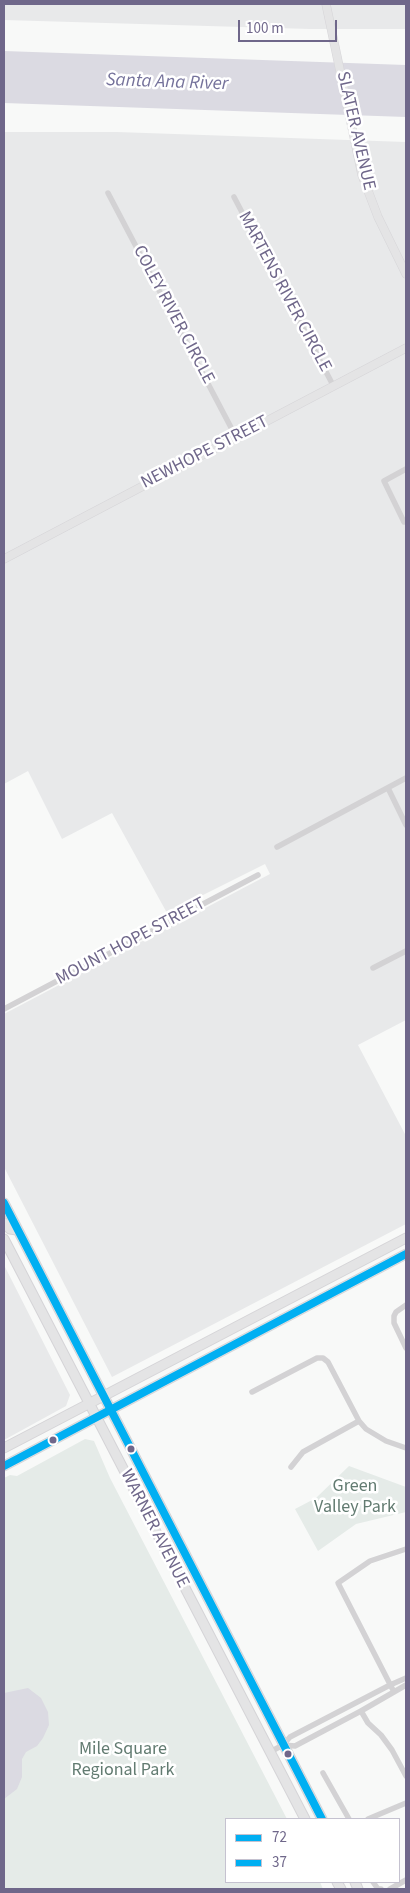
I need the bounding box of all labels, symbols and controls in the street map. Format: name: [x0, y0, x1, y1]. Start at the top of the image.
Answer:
scale bar: [240, 10, 339, 42]
text: 100 m: [246, 18, 284, 39]
water label: Santa Ana River: [105, 69, 229, 97]
street label: SLATER AVENUE: [331, 70, 379, 192]
street label: MARTENS RIVER CIRCLE: [233, 208, 335, 376]
street label: COLEY RIVER CIRCLE: [127, 242, 219, 388]
street label: NEWHOPE STREET: [138, 412, 272, 494]
street label: MOUNT HOPE STREET: [53, 893, 209, 991]
unlabelled marker: [48, 1435, 58, 1445]
unlabelled marker: [126, 1444, 136, 1454]
street label: WARNER AVENUE: [115, 1466, 193, 1592]
park label: Green Valley Park: [314, 1476, 396, 1518]
park label: Mile Square Regional Park: [72, 1739, 174, 1782]
unlabelled marker: [283, 1749, 293, 1759]
legend: [225, 1818, 400, 1883]
text: 72: [272, 1827, 287, 1848]
text: 37: [272, 1852, 287, 1873]

